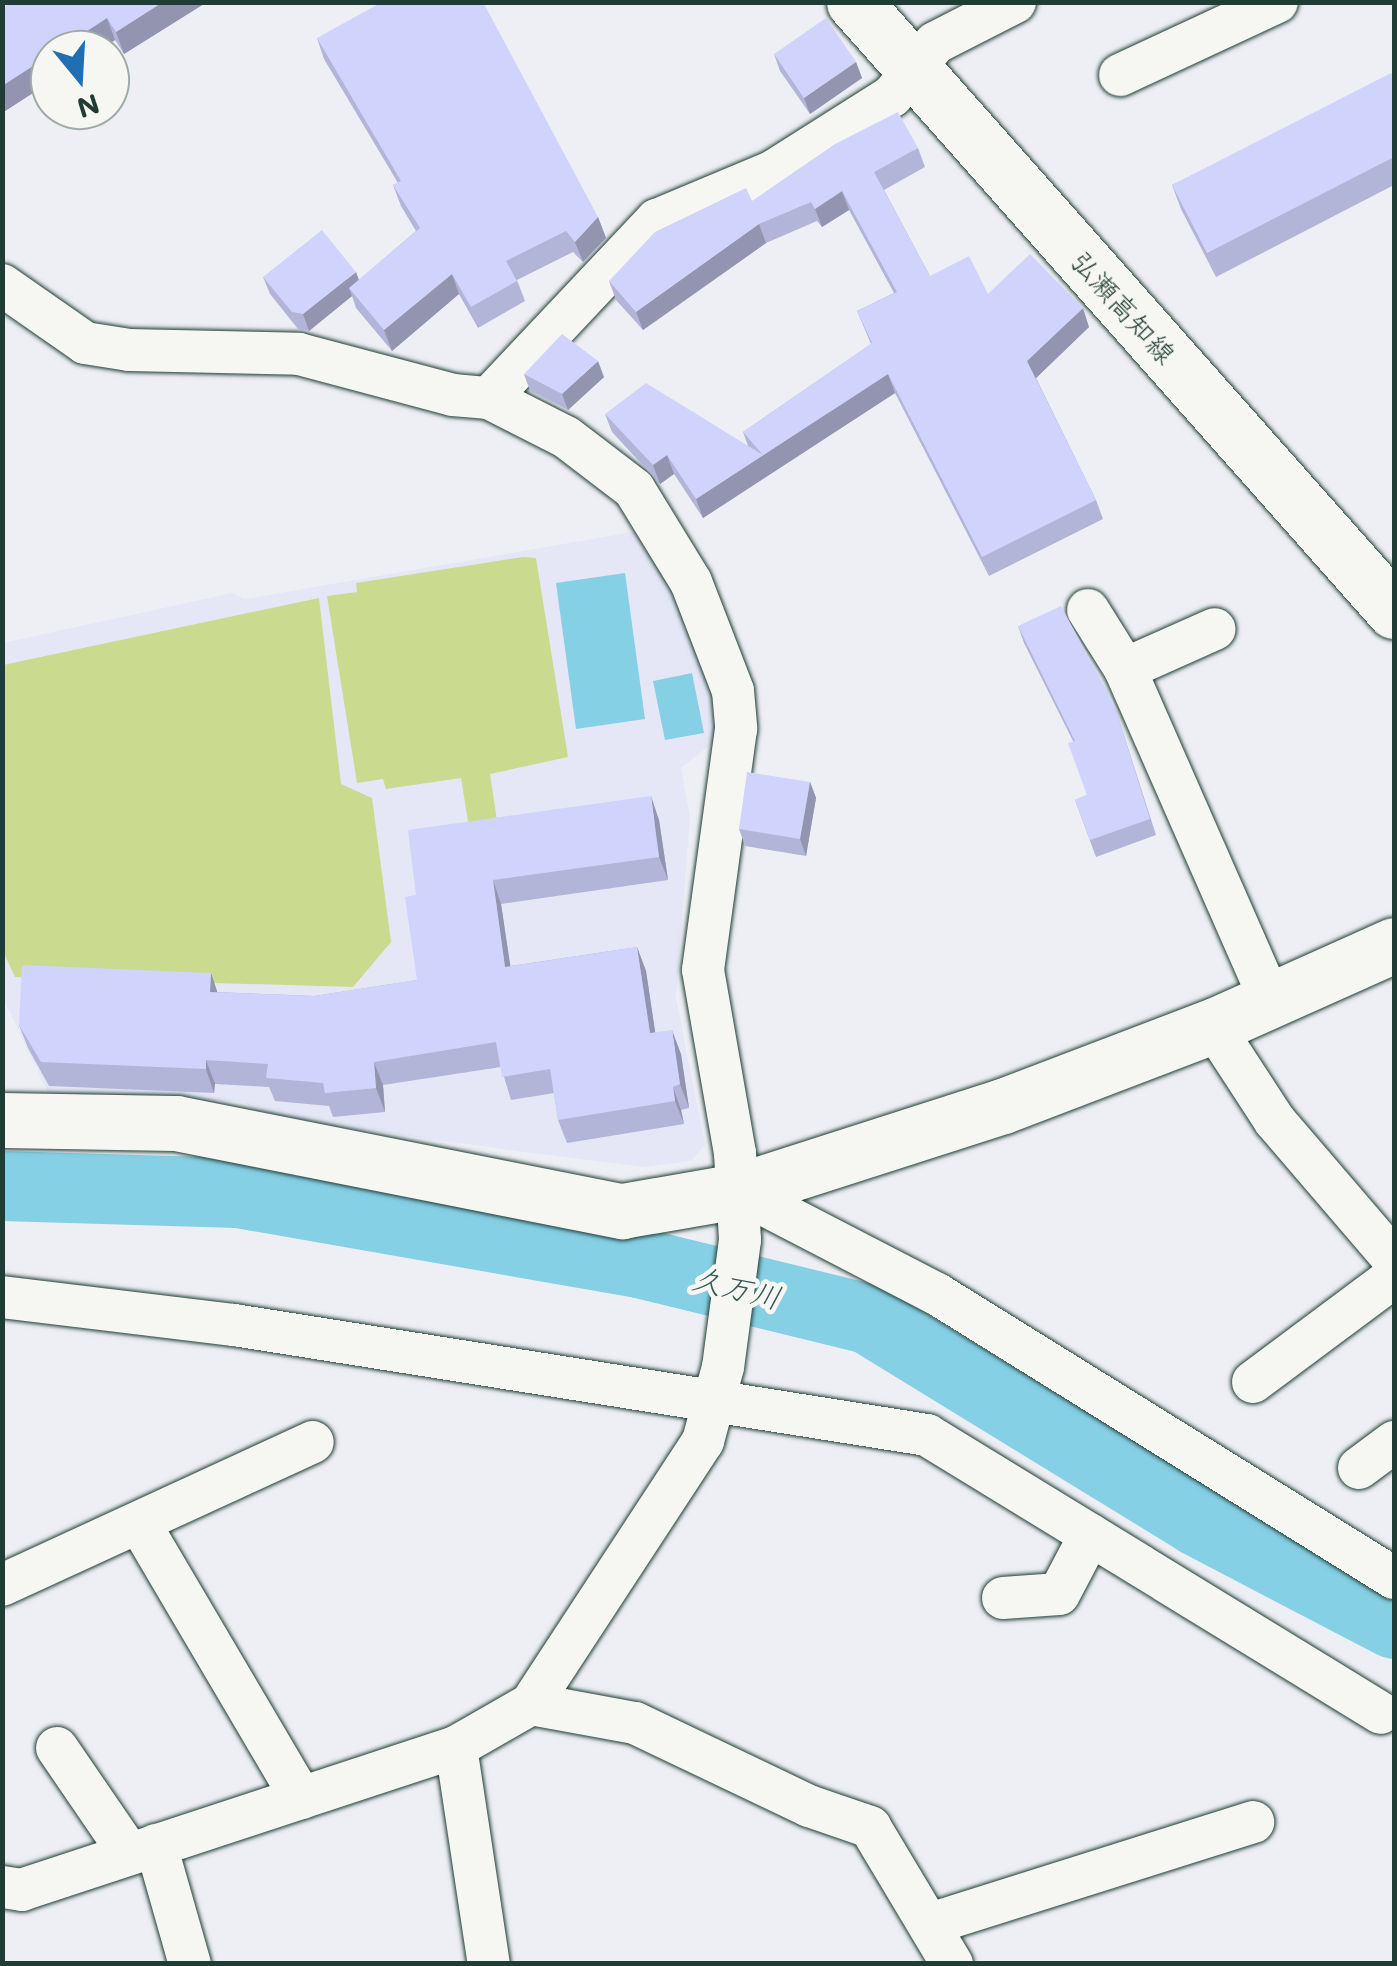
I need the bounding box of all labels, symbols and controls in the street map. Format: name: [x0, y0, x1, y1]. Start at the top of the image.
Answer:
north arrow: [30, 30, 130, 130]
text: N: [73, 86, 104, 127]
street label: 弘瀬高知線: [1065, 244, 1183, 370]
water label: 久万川: [689, 1259, 785, 1315]

